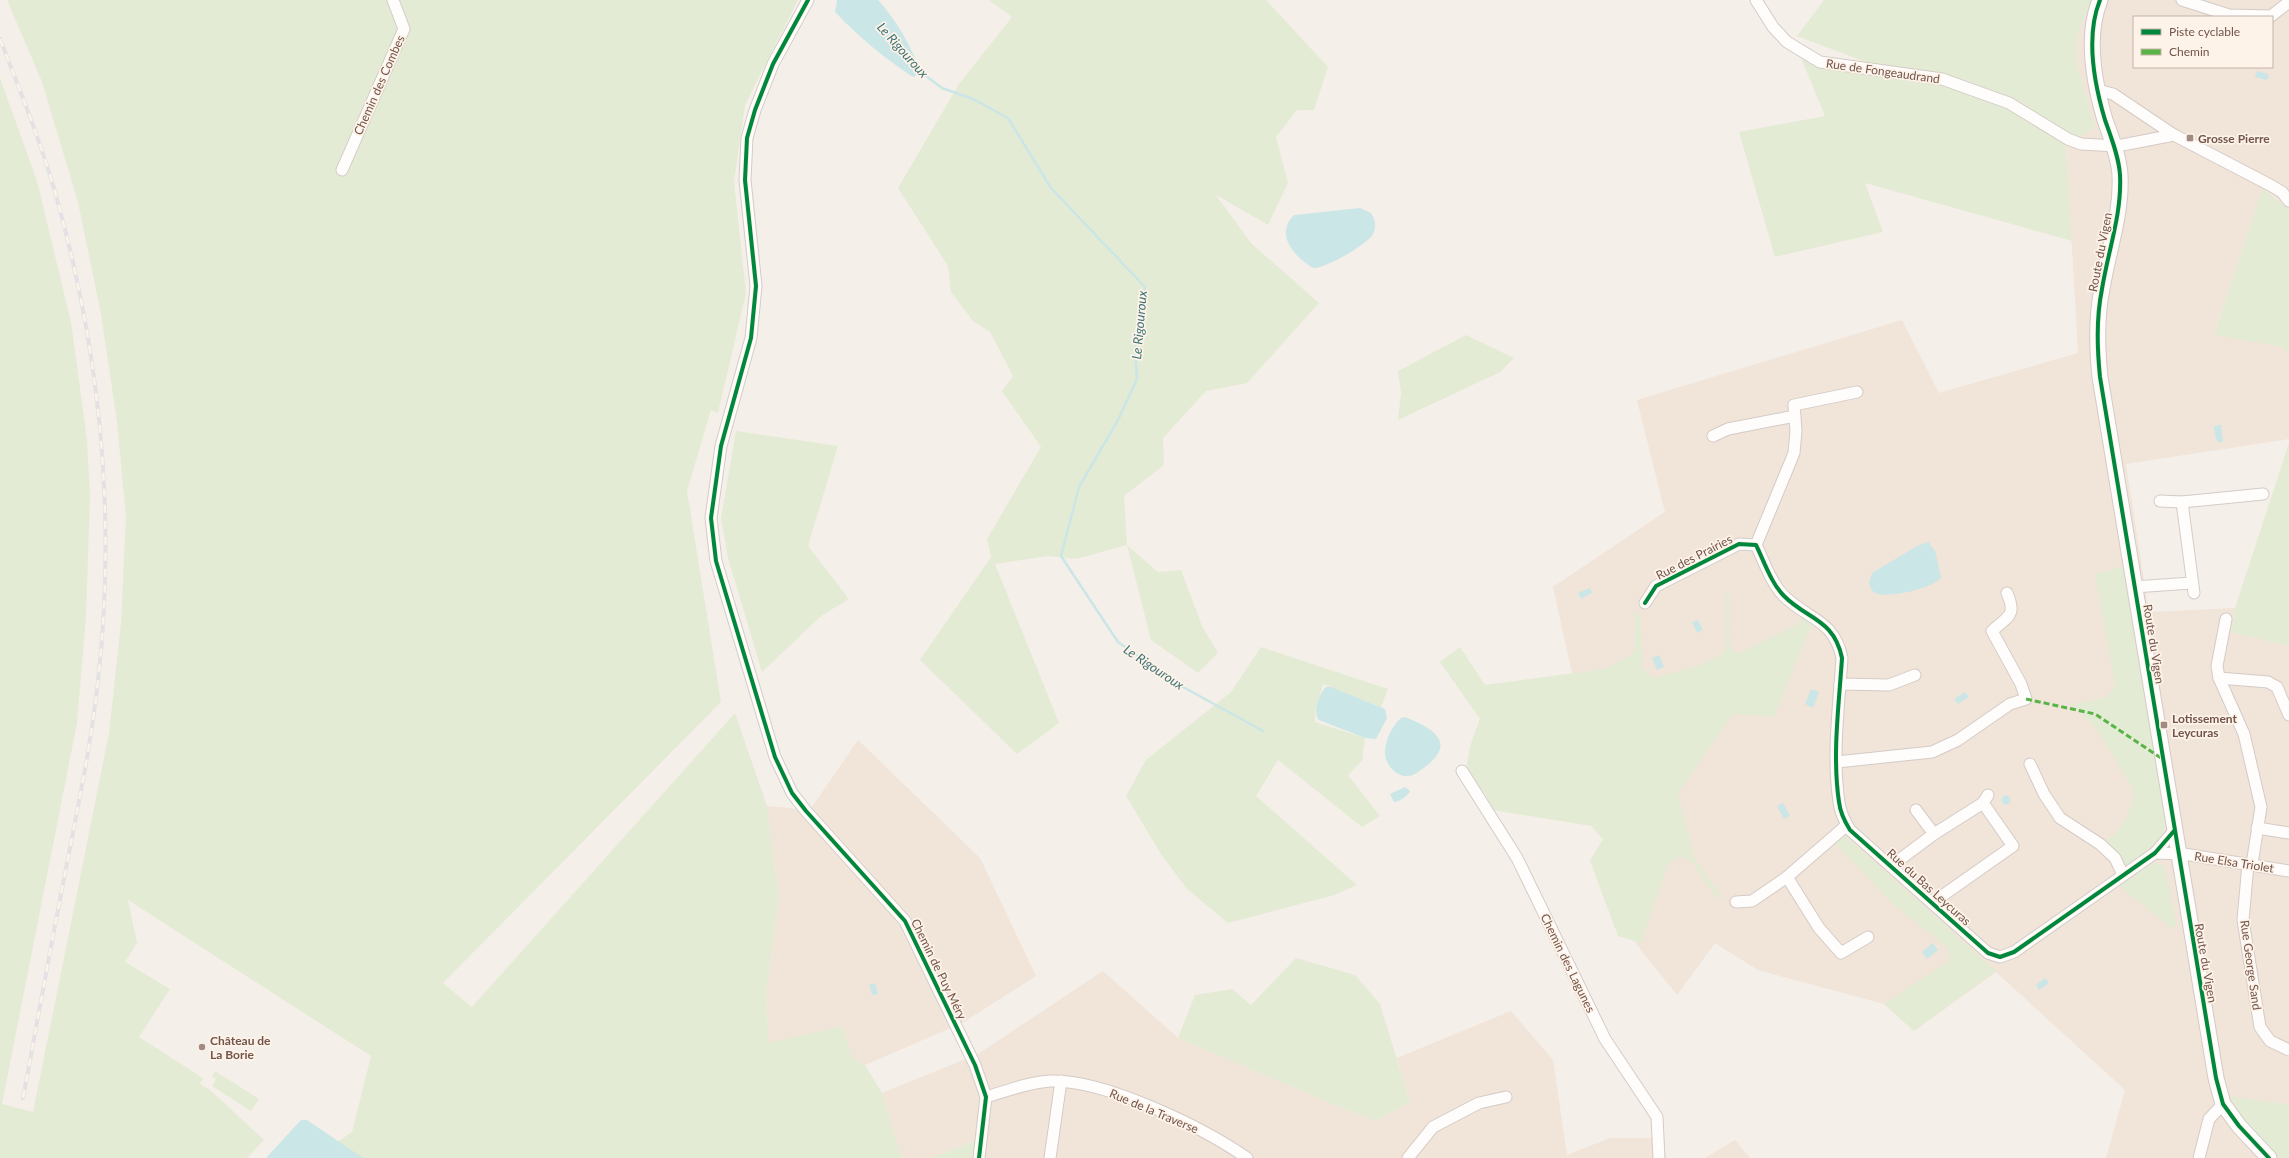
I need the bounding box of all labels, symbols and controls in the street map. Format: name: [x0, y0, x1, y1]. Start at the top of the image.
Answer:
legend: [2133, 16, 2273, 68]
water label: Le Rigouroux: [874, 19, 933, 82]
text: Piste cyclable: [2169, 24, 2240, 39]
street label: Chemin des Combes: [350, 33, 408, 137]
text: Chemin: [2169, 44, 2210, 59]
street label: Rue de Fongeaudrand: [1825, 56, 1941, 86]
place label: Grosse Pierre: [2198, 131, 2270, 146]
marker: Grosse Pierre: [2185, 133, 2195, 143]
street label: Route du Vigen: [2085, 211, 2115, 293]
water label: Le Rigouroux: [1128, 289, 1150, 360]
street label: Rue des Prairies: [1653, 531, 1735, 583]
street label: Route du Vigen: [2140, 603, 2168, 685]
water label: Le Rigouroux: [1121, 641, 1188, 693]
place label: Lotissement Leycuras: [2172, 711, 2238, 740]
marker: Lotissement Leycuras: [2159, 720, 2169, 730]
street label: Rue du Bas Leycuras: [1884, 845, 1974, 929]
street label: Rue Elsa Triolet: [2193, 848, 2275, 876]
street label: Chemin des Lagunes: [1538, 911, 1598, 1015]
street label: Chemin de Puy Méry: [908, 916, 970, 1023]
street label: Rue George Sand: [2237, 919, 2265, 1011]
street label: Route du Vigen: [2192, 922, 2220, 1004]
place label: Château de La Borie: [210, 1033, 271, 1062]
marker: Château de La Borie: [197, 1042, 207, 1052]
street label: Rue de la Traverse: [1107, 1086, 1201, 1136]

